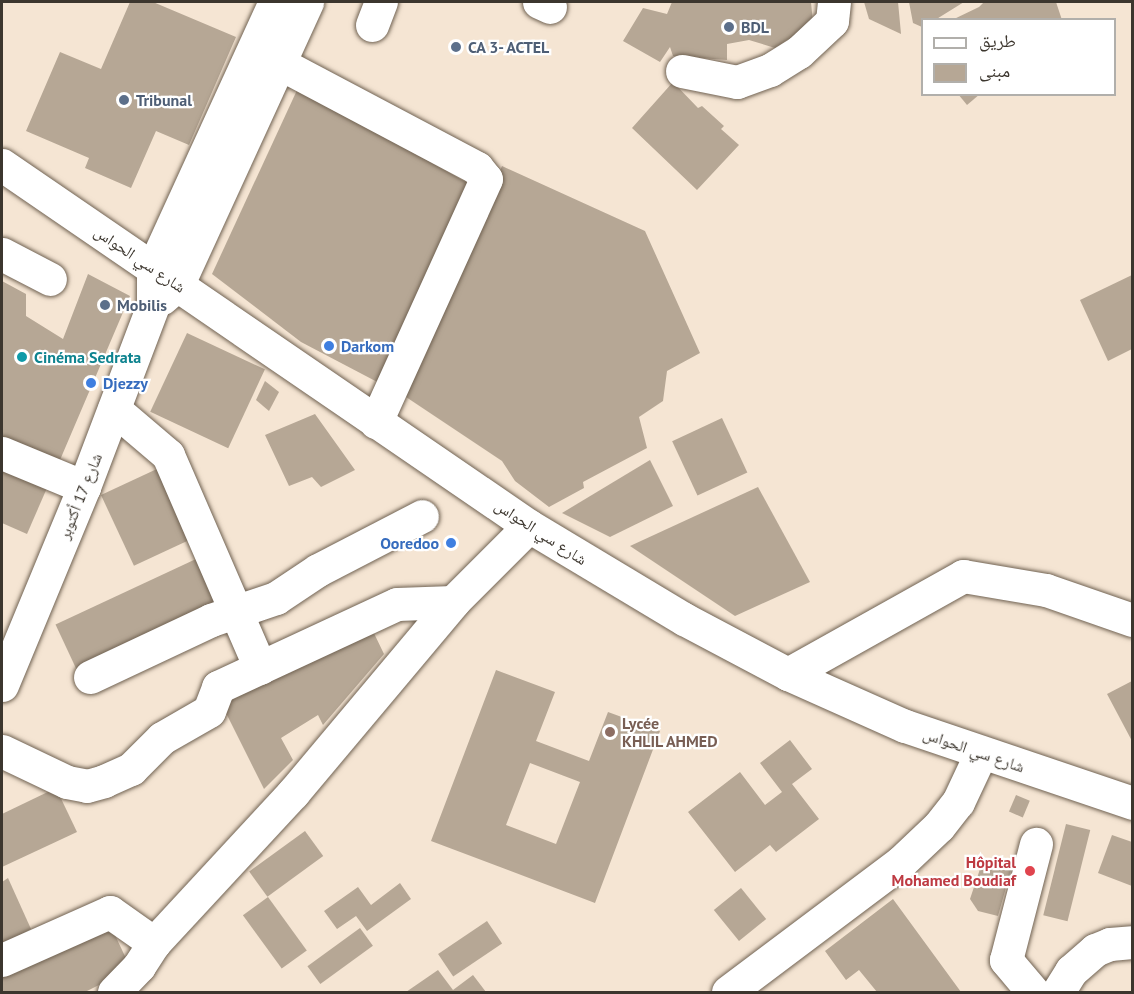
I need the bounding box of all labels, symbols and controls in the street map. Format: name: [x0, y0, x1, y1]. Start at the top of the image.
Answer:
place label: BDL: [741, 17, 769, 37]
legend: [921, 18, 1116, 96]
marker: BDL: [722, 20, 736, 34]
text: طريق: [979, 29, 1016, 52]
place label: CA 3- ACTEL: [468, 37, 552, 57]
marker: CA 3- ACTEL: [449, 40, 463, 54]
text: مبنى: [979, 59, 1010, 82]
place label: Tribunal: [136, 90, 192, 110]
marker: Tribunal: [117, 93, 131, 107]
street label: شارع سي الحواس: [91, 221, 189, 297]
place label: Mobilis: [117, 295, 167, 315]
marker: Mobilis: [98, 298, 112, 312]
place label: Darkom: [341, 336, 394, 356]
marker: Darkom: [322, 339, 336, 353]
place label: Cinéma Sedrata: [34, 347, 141, 367]
marker: Cinéma Sedrata: [15, 350, 29, 364]
place label: Djezzy: [103, 373, 148, 393]
marker: Djezzy: [84, 376, 98, 390]
street label: شارع 17 أكتوبر: [54, 450, 106, 542]
street label: شارع سي الحواس: [491, 495, 591, 569]
place label: Ooredoo: [380, 533, 439, 553]
marker: Ooredoo: [444, 536, 458, 550]
place label: Lycée KHLIL AHMED: [622, 713, 719, 751]
street label: شارع سي الحواس: [921, 724, 1027, 776]
marker: Lycée KHLIL AHMED: [603, 725, 617, 739]
place label: Hôpital Mohamed Boudiaf: [892, 852, 1016, 890]
marker: Hôpital Mohamed Boudiaf: [1021, 862, 1039, 880]

